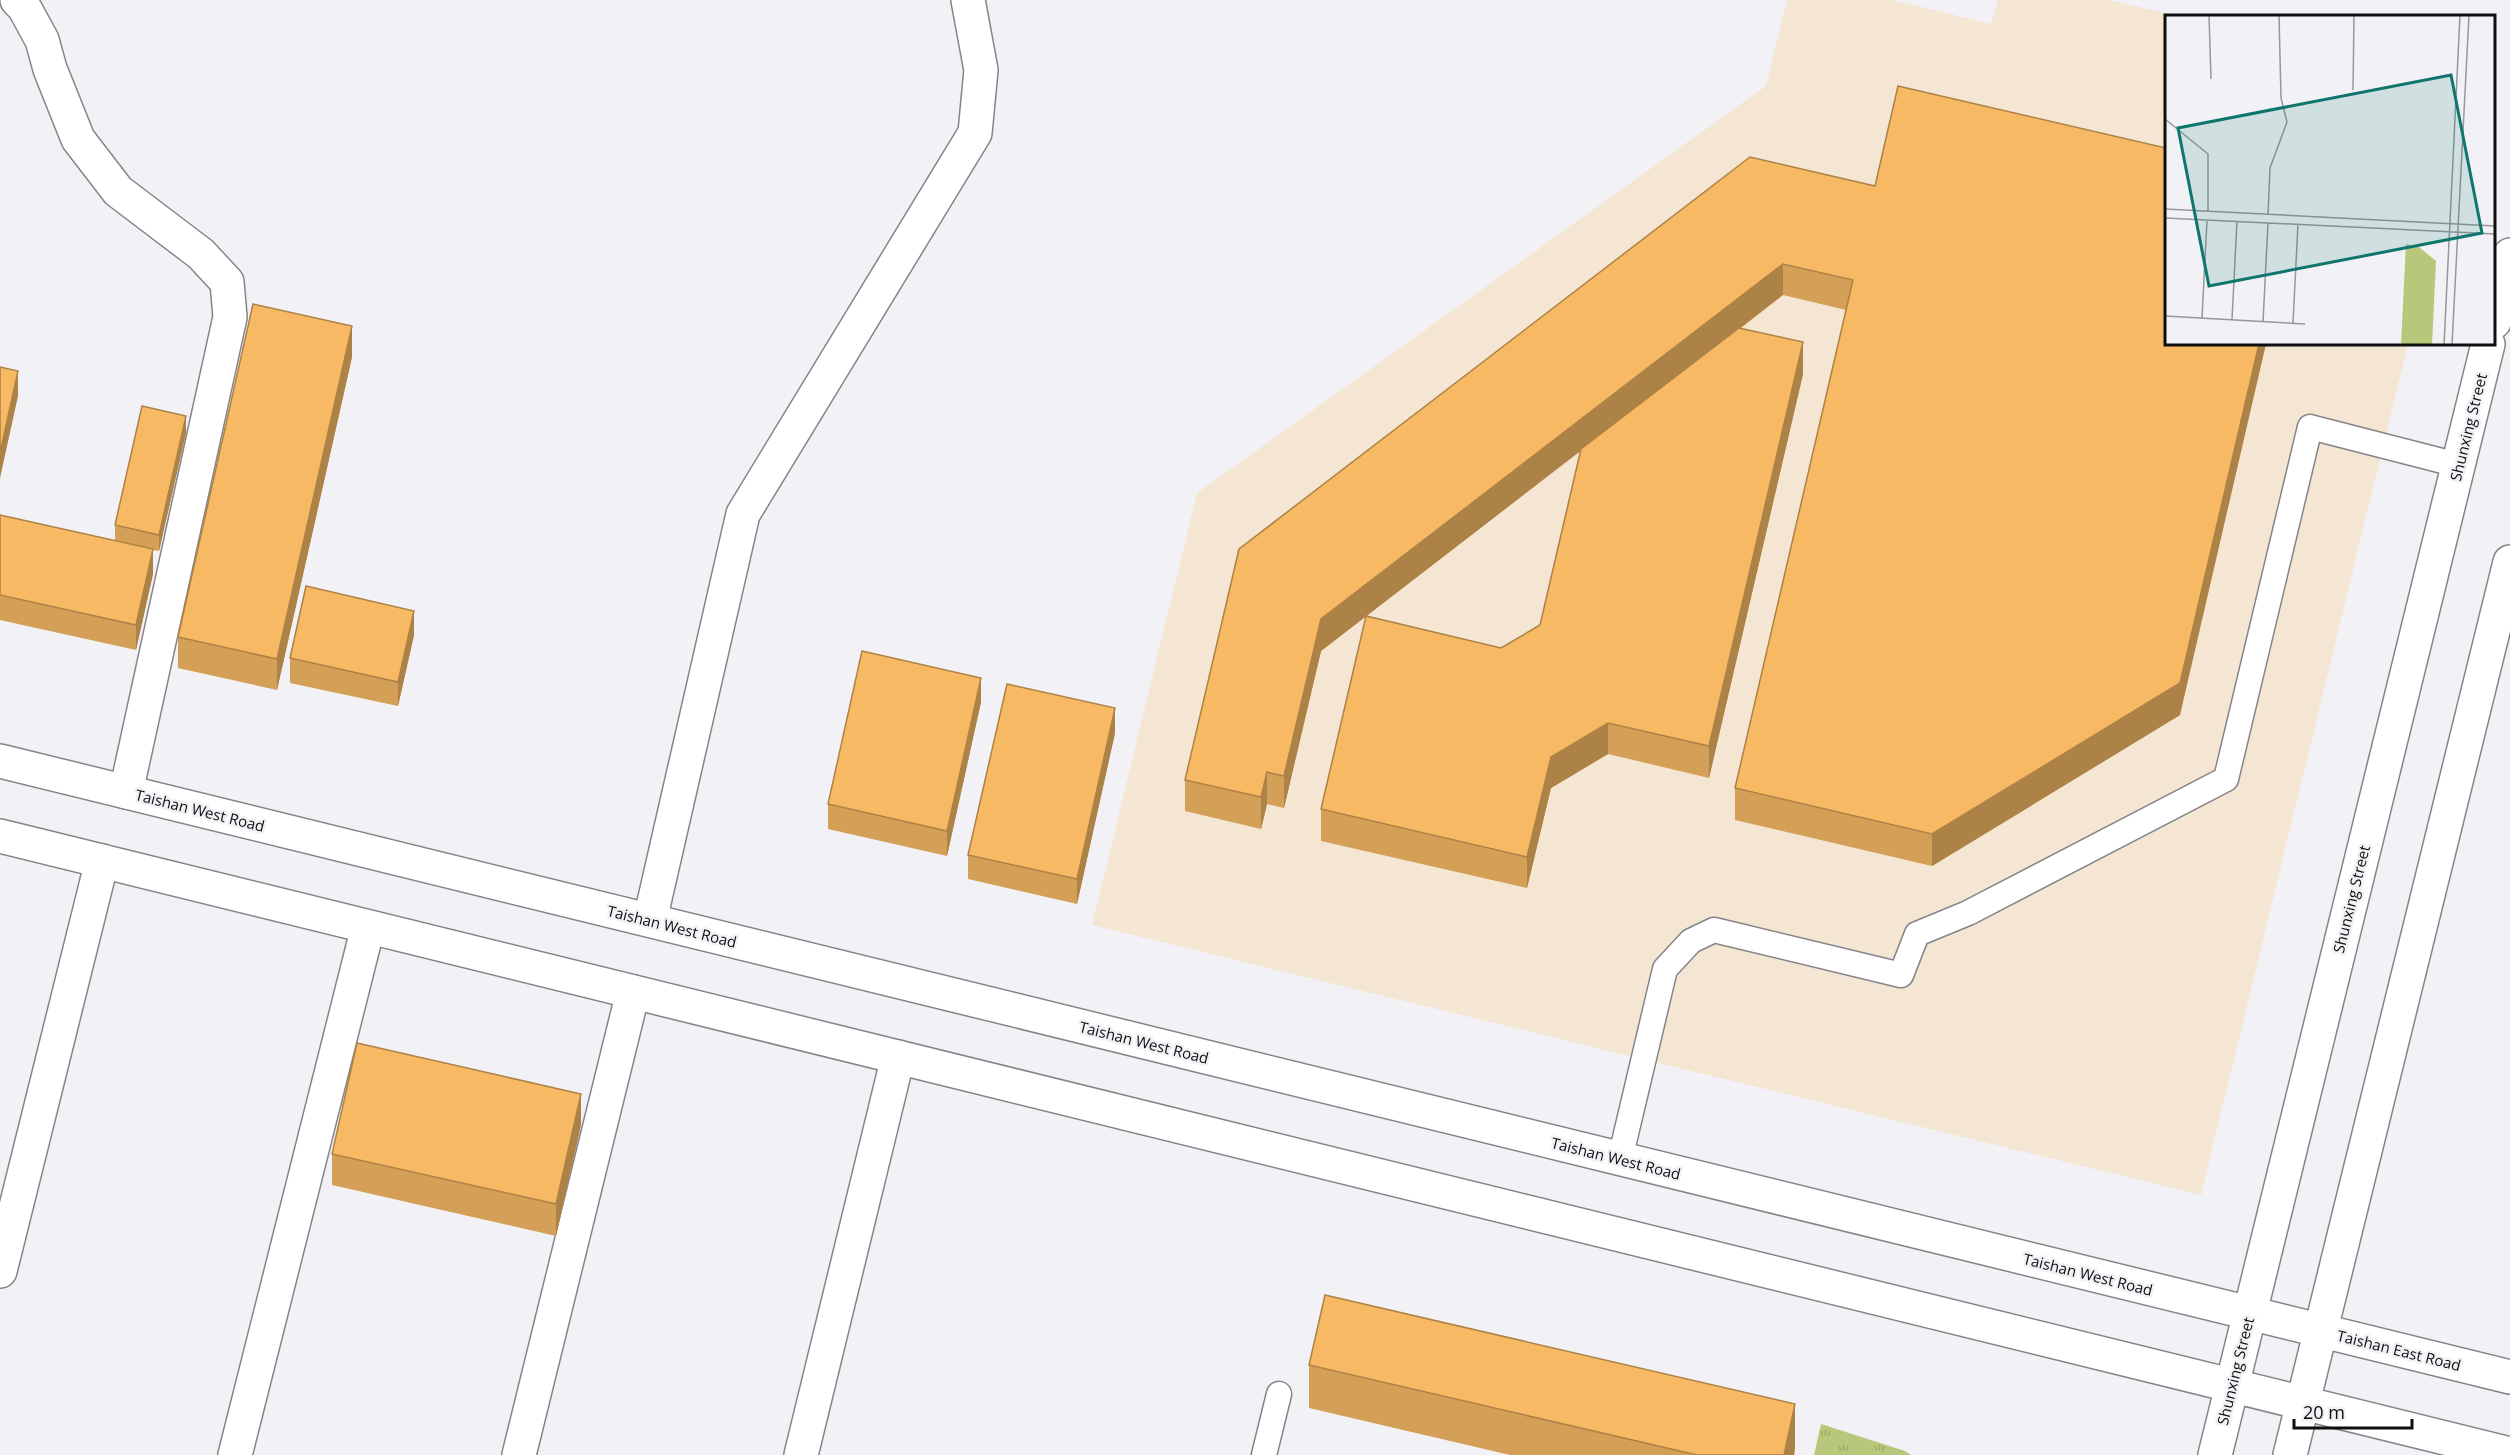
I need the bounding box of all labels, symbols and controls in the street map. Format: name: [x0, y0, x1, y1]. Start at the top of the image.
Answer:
inset map: [2165, 15, 2495, 345]
street label: Shunxing Street: [2445, 371, 2491, 483]
street label: Taishan West Road: [133, 784, 267, 836]
street label: Shunxing Street: [2328, 843, 2374, 955]
street label: Taishan West Road: [605, 900, 739, 952]
street label: Taishan West Road: [1077, 1016, 1211, 1068]
street label: Taishan West Road: [1549, 1132, 1683, 1184]
street label: Taishan West Road: [2021, 1248, 2155, 1300]
street label: Shunxing Street: [2212, 1315, 2258, 1427]
street label: Taishan East Road: [2335, 1325, 2463, 1375]
scale bar: [2294, 1392, 2412, 1430]
text: 20 m: [2303, 1400, 2345, 1424]

